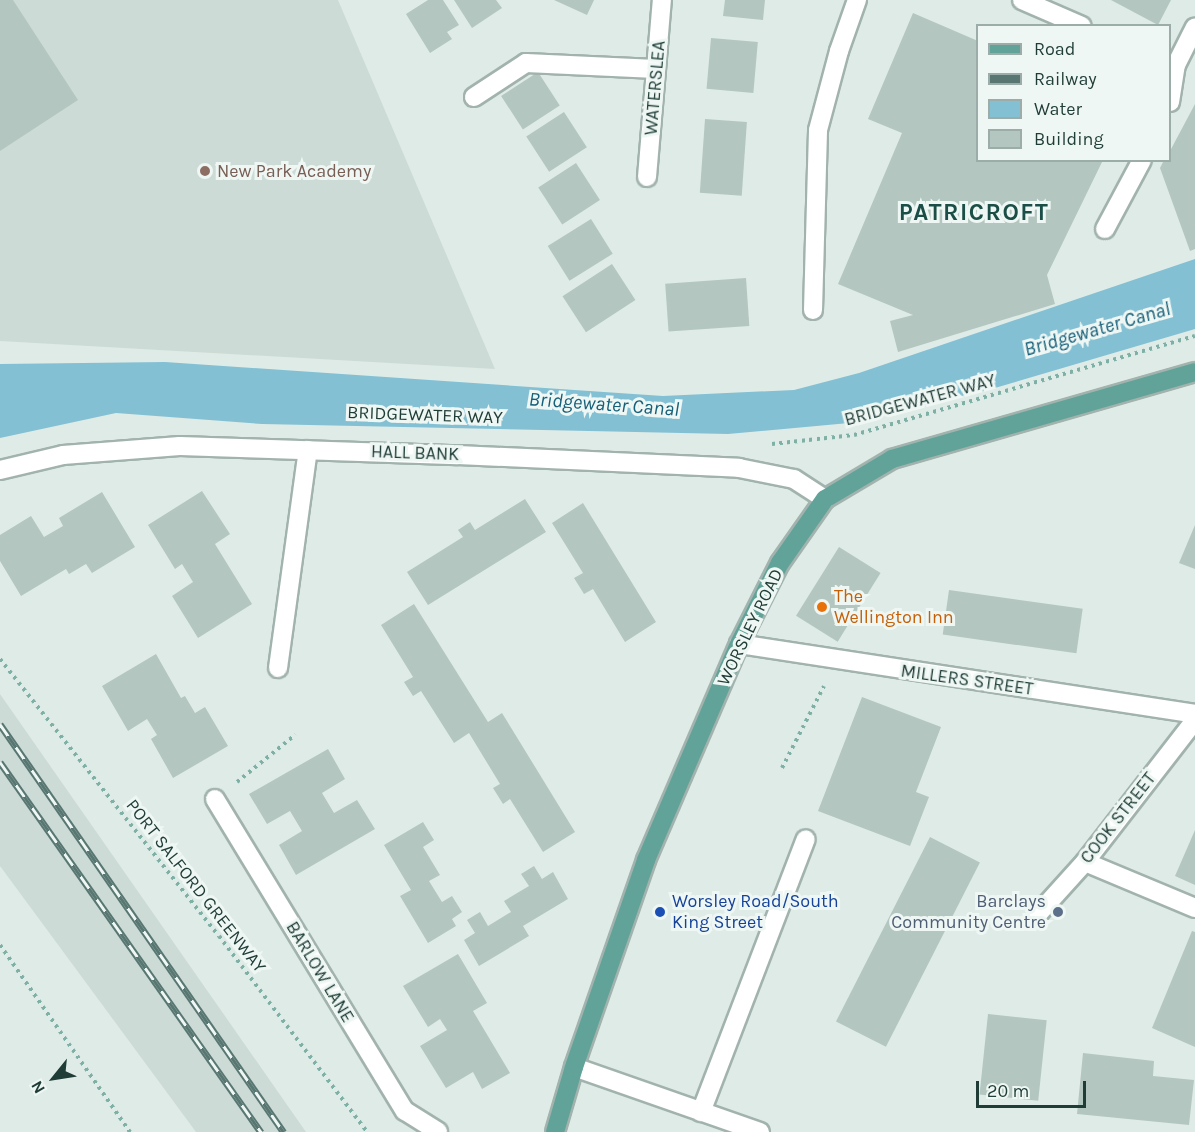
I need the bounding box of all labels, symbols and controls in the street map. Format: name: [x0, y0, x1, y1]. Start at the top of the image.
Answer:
legend: [976, 24, 1171, 162]
text: Road: [1034, 38, 1075, 60]
street label: WATERSLEA: [640, 40, 670, 136]
text: Railway: [1034, 68, 1097, 90]
text: Water: [1034, 98, 1082, 120]
text: Building: [1034, 128, 1104, 150]
place label: New Park Academy: [217, 160, 371, 182]
marker: New Park Academy: [198, 164, 212, 178]
district label: PATRICROFT: [899, 199, 1049, 227]
water label: Bridgewater Canal: [1021, 297, 1173, 361]
street label: BRIDGEWATER WAY: [842, 369, 998, 431]
water label: Bridgewater Canal: [528, 387, 680, 421]
street label: BRIDGEWATER WAY: [347, 401, 503, 429]
street label: HALL BANK: [371, 441, 459, 465]
street label: WORSLEY ROAD: [712, 565, 788, 689]
place label: The Wellington Inn: [834, 586, 954, 628]
marker: The Wellington Inn: [815, 600, 829, 614]
street label: MILLERS STREET: [899, 660, 1035, 700]
street label: COOK STREET: [1076, 768, 1160, 868]
street label: PORT SALFORD GREENWAY: [122, 795, 270, 977]
place label: Worsley Road/South King Street: [672, 891, 839, 934]
place label: Barclays Community Centre: [891, 891, 1046, 934]
marker: Worsley Road/South King Street: [653, 905, 667, 919]
marker: Barclays Community Centre: [1051, 905, 1065, 919]
street label: BARLOW LANE: [281, 918, 359, 1026]
north arrow: [24, 1048, 84, 1108]
scale bar: [979, 1069, 1088, 1107]
text: N: [27, 1078, 49, 1097]
text: 20 m: [987, 1080, 1029, 1102]

